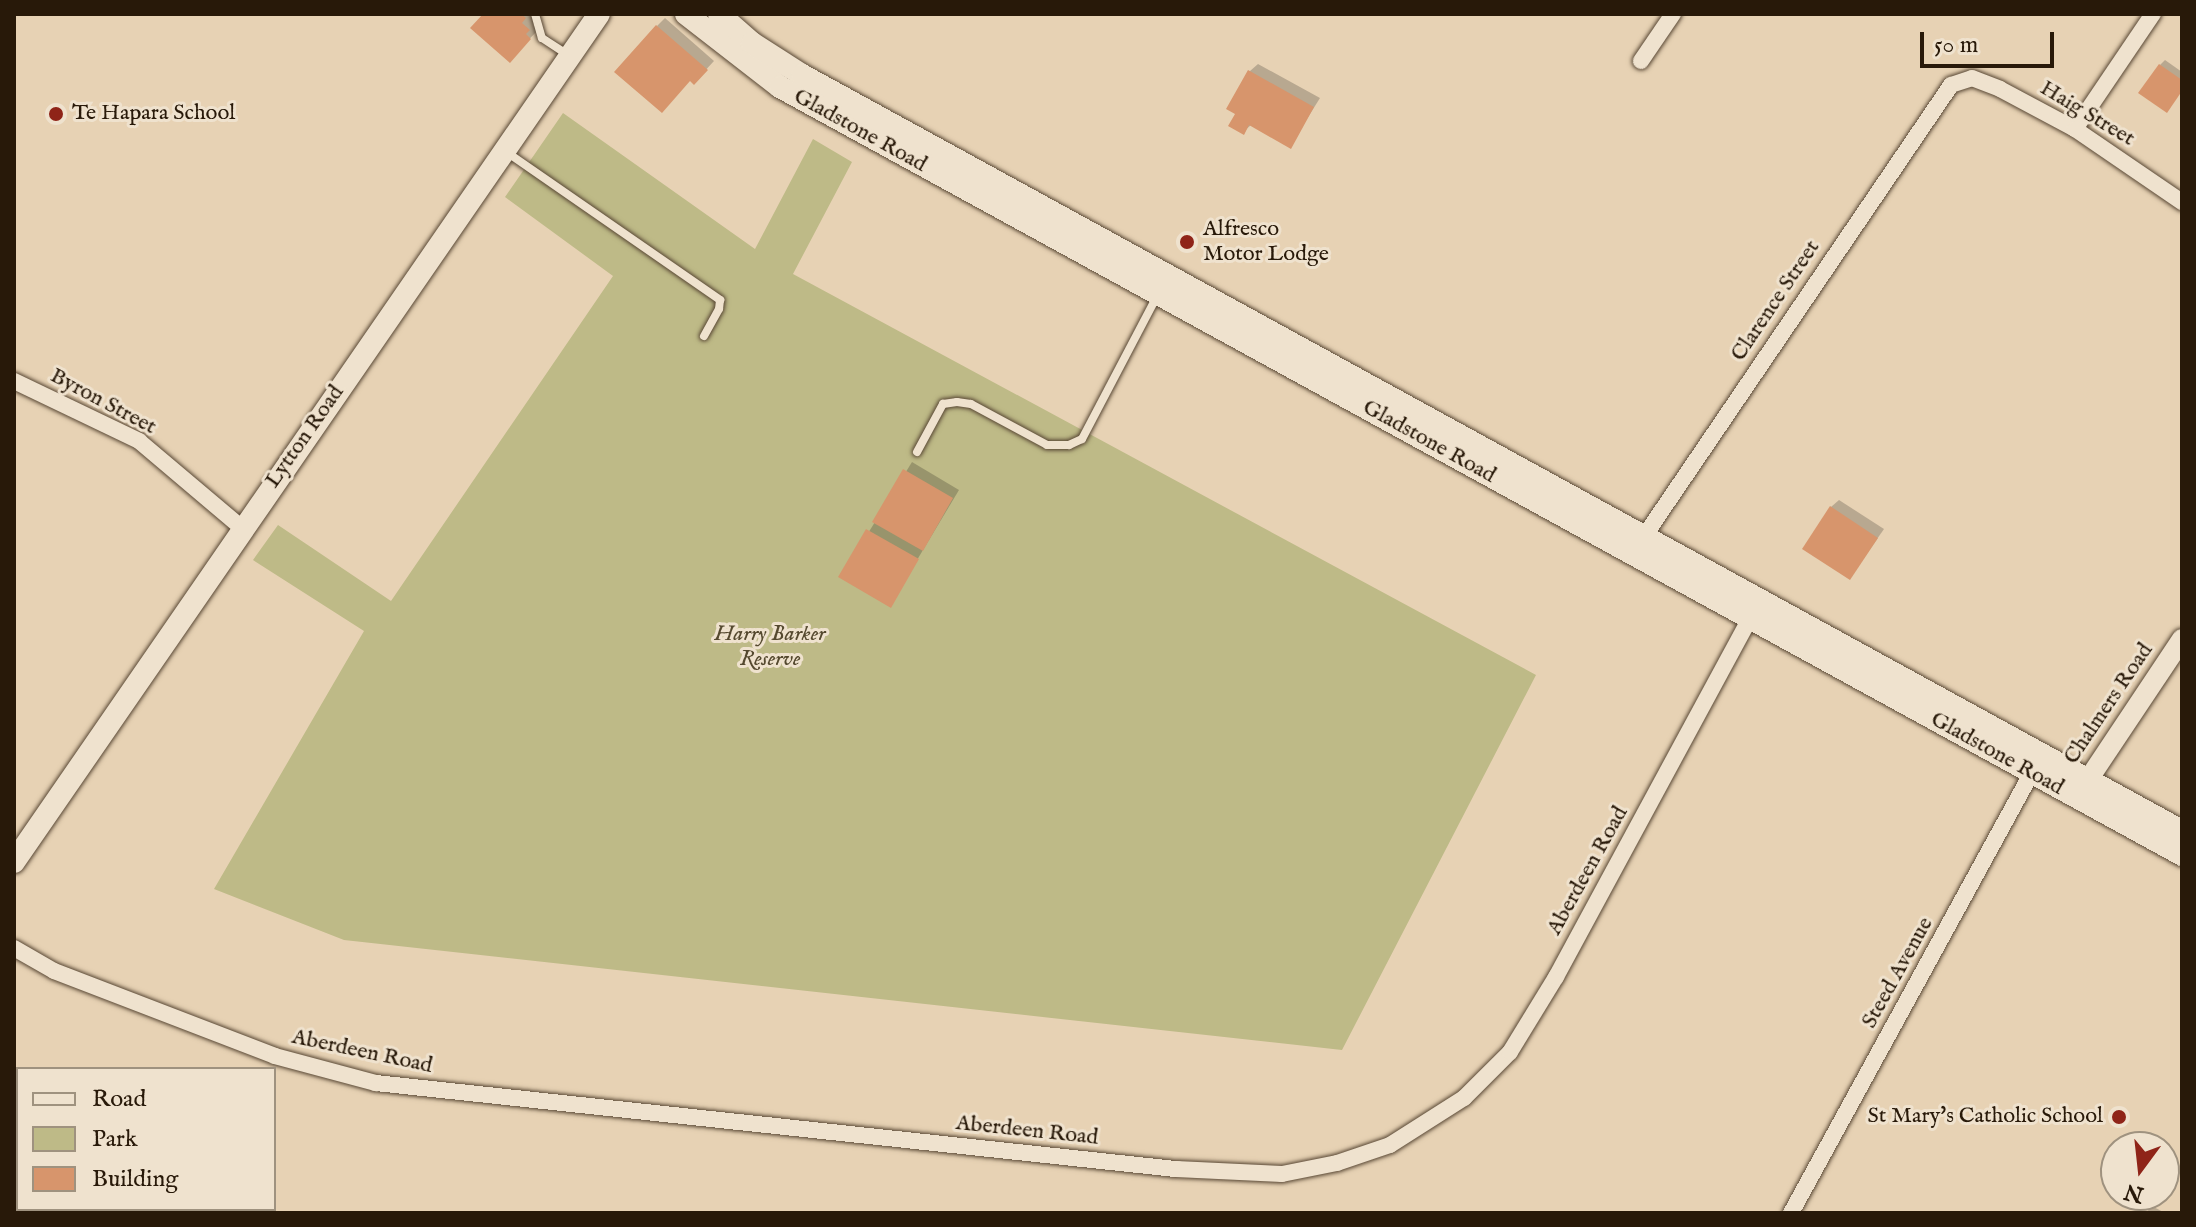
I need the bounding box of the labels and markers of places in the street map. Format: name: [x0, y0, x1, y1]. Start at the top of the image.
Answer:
place label: Te Hapara School: [72, 101, 235, 127]
marker: Te Hapara School: [47, 105, 65, 123]
place label: Alfresco Motor Lodge: [1203, 216, 1329, 268]
marker: Alfresco Motor Lodge: [1178, 233, 1196, 251]
place label: St Mary's Catholic School: [1868, 1104, 2103, 1130]
marker: St Mary's Catholic School: [2110, 1108, 2128, 1126]

